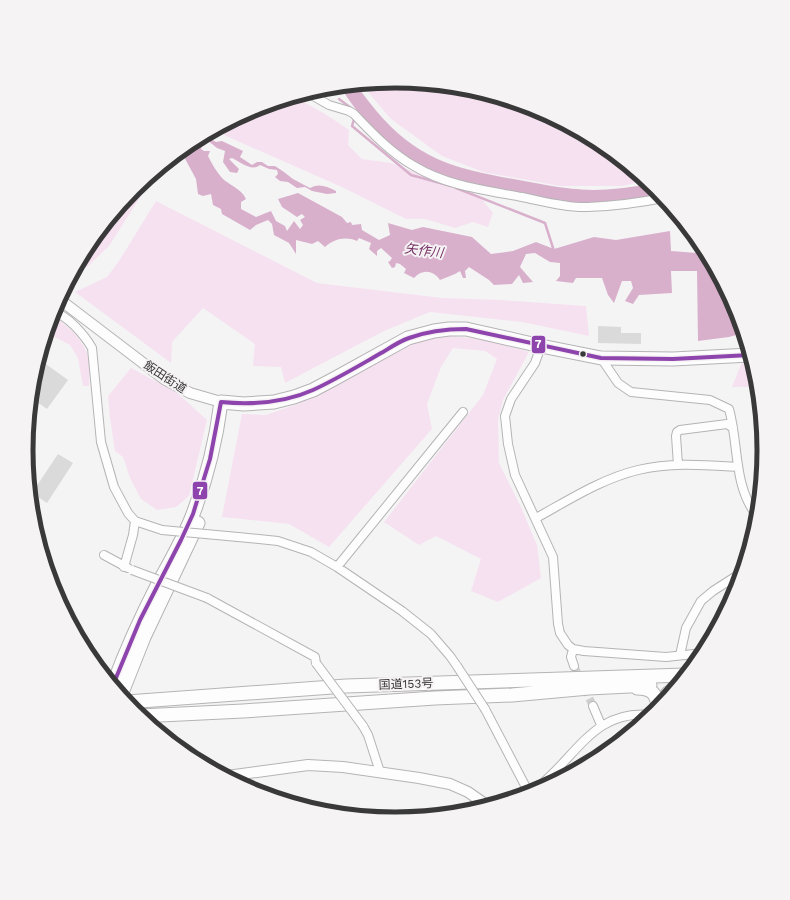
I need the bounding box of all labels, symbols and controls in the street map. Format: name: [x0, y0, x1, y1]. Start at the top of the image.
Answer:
water label: 矢作川: [404, 241, 446, 261]
line badge: 7: [531, 335, 546, 354]
text: 7: [535, 338, 542, 351]
unlabelled marker: [578, 349, 588, 359]
street label: 飯田街道: [141, 358, 189, 396]
line badge: 7: [192, 481, 208, 500]
text: 7: [197, 485, 204, 498]
street label: 国道153号: [378, 676, 434, 692]

